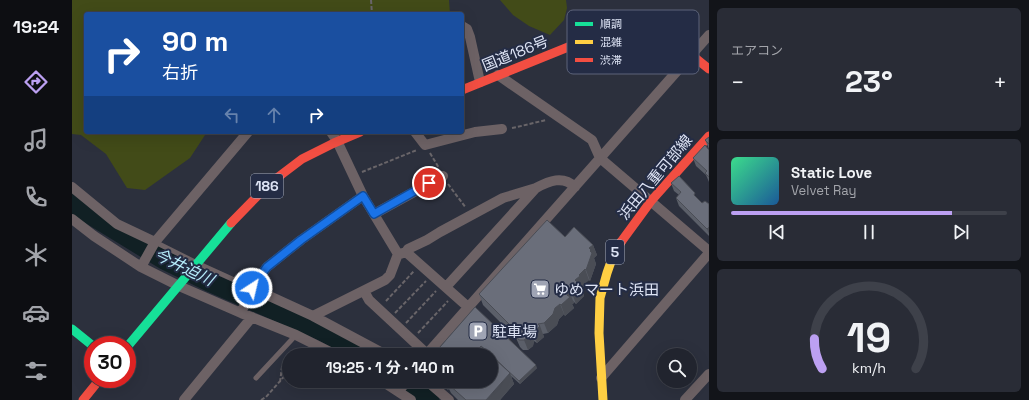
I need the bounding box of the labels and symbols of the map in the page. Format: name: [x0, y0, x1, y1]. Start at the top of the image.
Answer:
legend: [567, 10, 699, 74]
text: 順調: [600, 17, 622, 31]
street label: 国道186号: [479, 31, 551, 75]
text: 混雑: [600, 35, 622, 49]
text: 渋滞: [600, 53, 622, 67]
street label: 浜田八重可部線: [614, 131, 696, 223]
pin: [412, 166, 446, 200]
road number: 186: [251, 174, 283, 198]
road number: 5: [606, 240, 624, 264]
water label: 今井迫川: [151, 244, 219, 291]
position arrow: [231, 267, 273, 309]
supermarket icon: ゆめマート浜田: [529, 278, 551, 300]
place label: ゆめマート浜田: [554, 280, 659, 299]
parking icon: 駐車場: [467, 320, 489, 342]
place label: 駐車場: [492, 322, 537, 341]
speed limit sign: 30: [84, 336, 136, 388]

